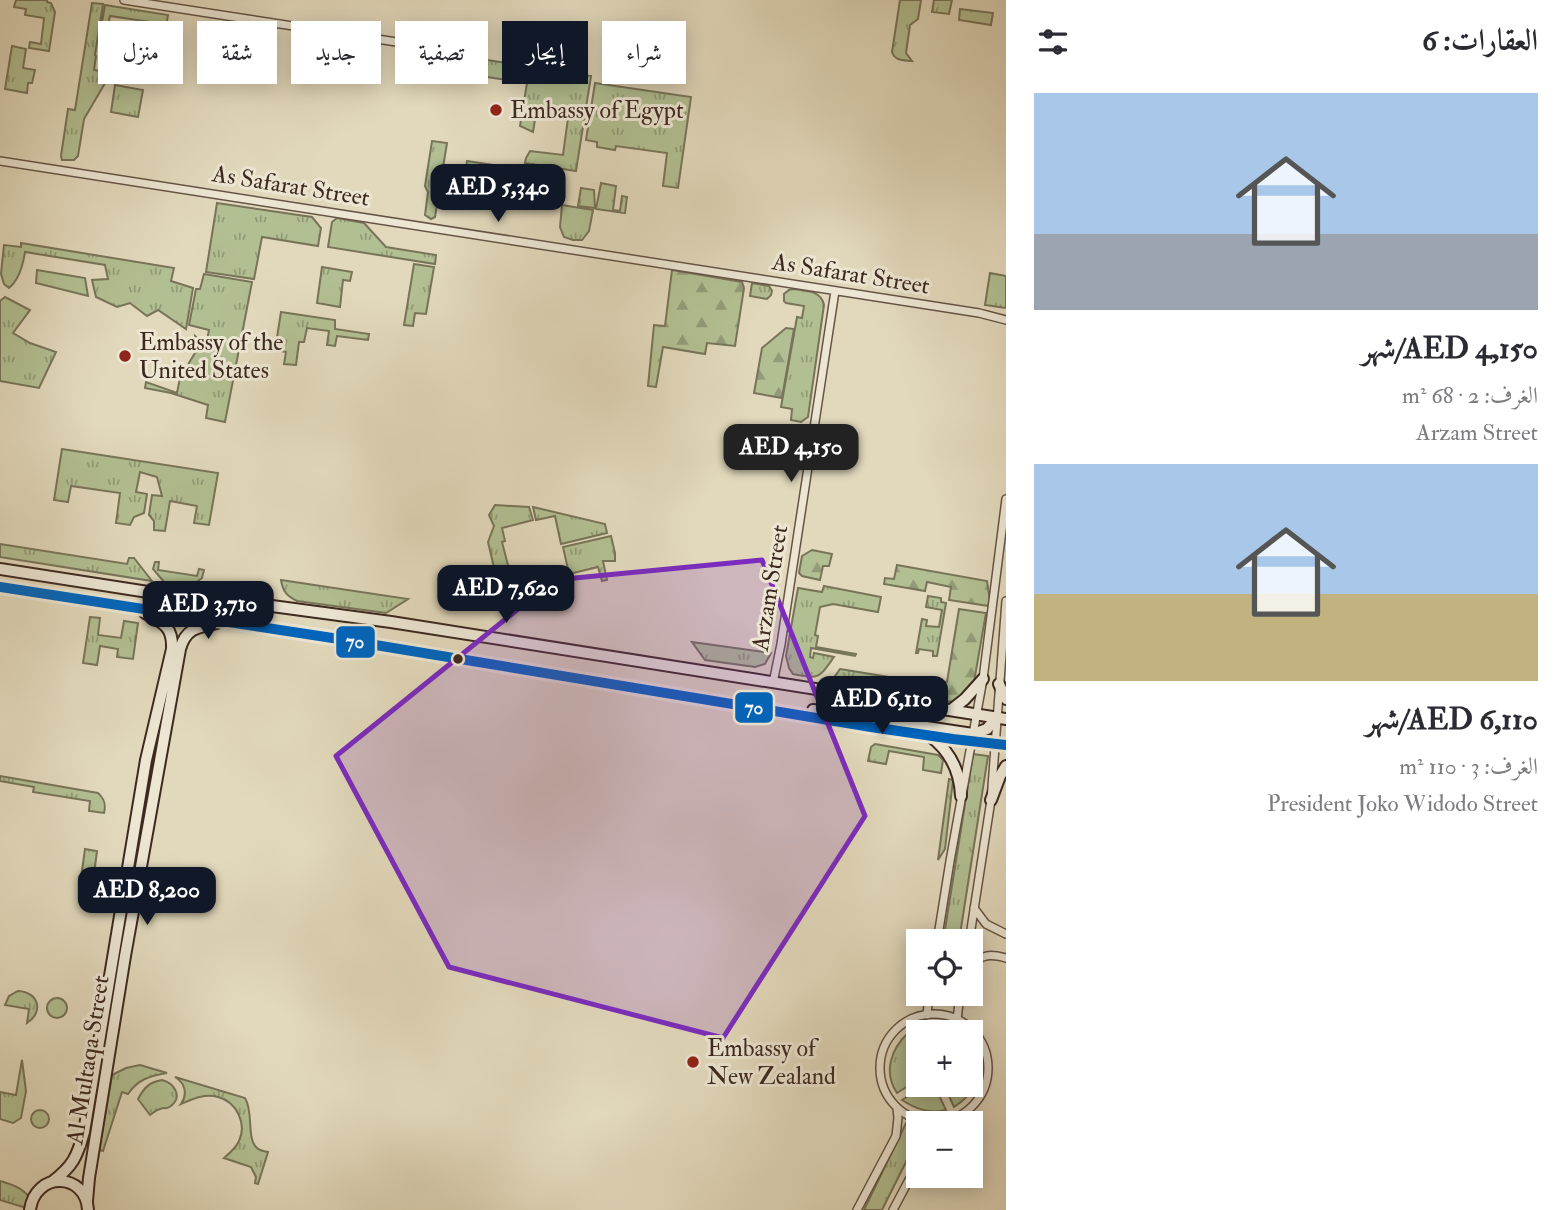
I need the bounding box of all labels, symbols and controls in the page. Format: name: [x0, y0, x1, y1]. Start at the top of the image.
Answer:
chip: منزل: [98, 21, 183, 84]
chip: شقة: [197, 21, 277, 84]
chip: جديد: [291, 21, 381, 84]
chip: تصفية: [395, 21, 488, 84]
chip: إيجار: [502, 21, 588, 84]
chip: شراء: [602, 21, 686, 84]
text: العقارات: 6: [1422, 22, 1538, 59]
icon: filters: [1034, 23, 1072, 61]
place label: Embassy of Egypt: [510, 95, 684, 126]
marker: Embassy of Egypt: [488, 102, 504, 118]
icon: home: [1223, 138, 1349, 264]
street label: As Safarat Street: [209, 158, 372, 214]
pin: AED 5,340: [418, 164, 578, 224]
text: AED 5,340: [447, 172, 549, 201]
street label: As Safarat Street: [769, 246, 932, 302]
place label: Embassy of the United States: [139, 327, 283, 386]
text: AED 4,150/شهر: [1362, 330, 1538, 367]
marker: Embassy of the United States: [117, 348, 133, 364]
text: الغرف: 2 · 68 m²: [1402, 381, 1538, 410]
text: Arzam Street: [1416, 418, 1538, 447]
pin: AED 4,150: [711, 424, 871, 484]
text: AED 4,150: [740, 432, 842, 461]
icon: home: [1223, 509, 1349, 635]
street label: Arzam Street: [745, 523, 795, 654]
pin: AED 7,620: [426, 566, 586, 625]
text: AED 7,620: [453, 573, 559, 602]
pin: AED 3,710: [128, 582, 288, 641]
text: AED 3,710: [159, 589, 257, 618]
line badge: 70: [335, 625, 376, 659]
text: 70: [346, 630, 364, 654]
unlabelled marker: [451, 652, 465, 666]
pin: AED 6,110: [802, 676, 962, 736]
text: AED 6,110: [832, 684, 932, 713]
line badge: 70: [734, 691, 774, 724]
text: 70: [745, 696, 763, 720]
text: AED 6,110/شهر: [1366, 701, 1538, 738]
text: الغرف: 3 · 110 m²: [1399, 752, 1538, 781]
text: President Joko Widodo Street: [1267, 789, 1538, 818]
pin: AED 8,200: [67, 867, 227, 927]
text: AED 8,200: [94, 875, 200, 904]
map controls: [906, 929, 983, 1188]
button: locate: [906, 929, 983, 1006]
street label: Al Multaqa Street: [59, 973, 117, 1148]
button: +: [906, 1020, 983, 1097]
place label: Embassy of New Zealand: [707, 1033, 836, 1092]
marker: Embassy of New Zealand: [685, 1054, 701, 1070]
button: −: [906, 1111, 983, 1188]

